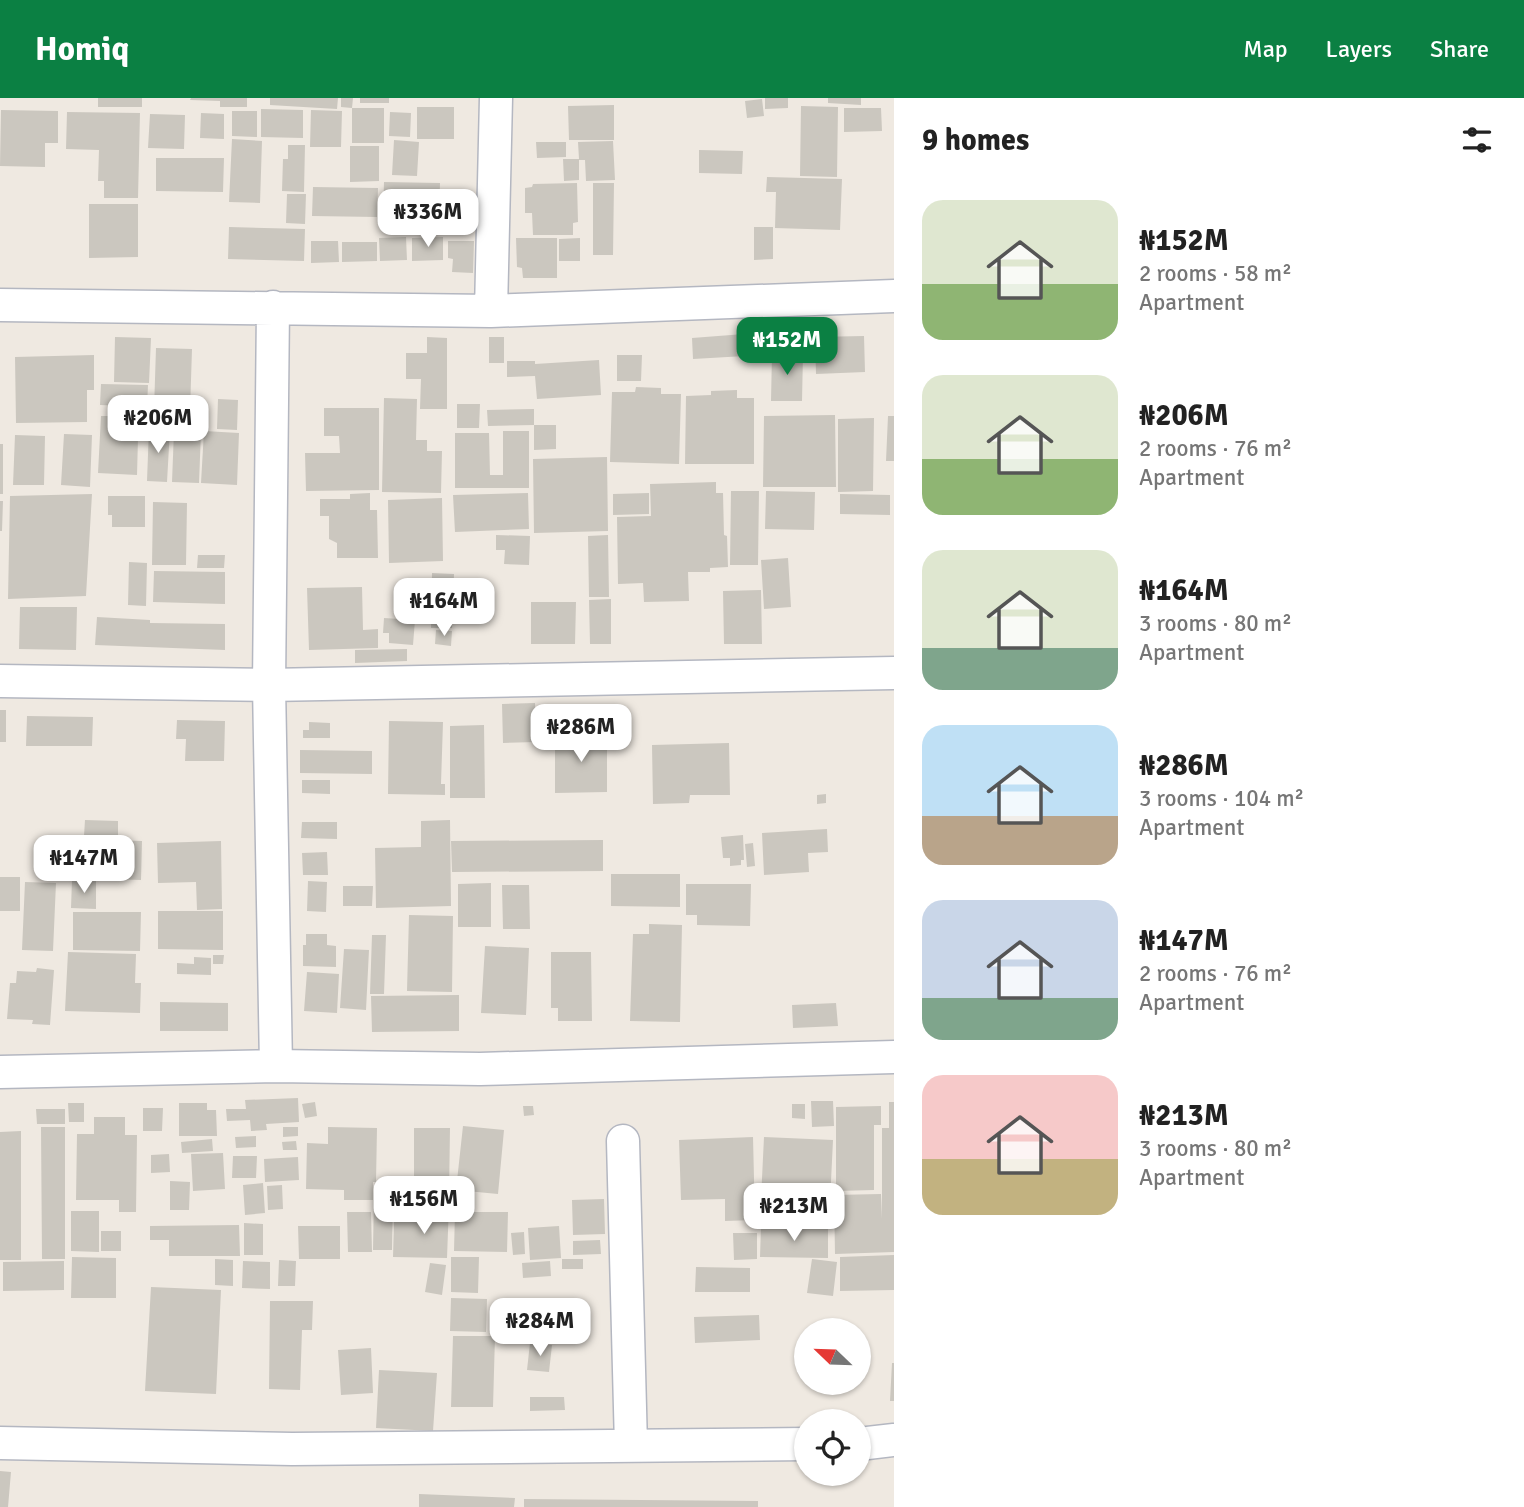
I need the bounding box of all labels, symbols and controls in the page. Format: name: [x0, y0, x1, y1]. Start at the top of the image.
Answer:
text: Homiq: [35, 29, 129, 70]
text: Map: [1243, 34, 1288, 64]
text: Layers: [1326, 34, 1392, 64]
text: Share: [1430, 34, 1489, 64]
icon: filters: [1458, 121, 1496, 159]
text: 9 homes: [922, 122, 1029, 159]
pin: ₦336M: [379, 190, 477, 249]
text: ₦336M: [394, 197, 462, 226]
text: ₦152M: [1139, 222, 1229, 259]
icon: home: [978, 228, 1062, 312]
text: 2 rooms · 58 m²: [1139, 259, 1292, 288]
text: Apartment: [1139, 288, 1244, 317]
pin: ₦152M: [738, 317, 836, 377]
text: ₦152M: [753, 325, 821, 354]
pin: ₦206M: [109, 396, 207, 455]
text: ₦206M: [1139, 397, 1229, 434]
text: ₦206M: [124, 403, 192, 432]
icon: home: [978, 403, 1062, 487]
text: 2 rooms · 76 m²: [1139, 434, 1292, 463]
text: Apartment: [1139, 463, 1244, 492]
text: ₦164M: [1139, 572, 1229, 609]
pin: ₦164M: [395, 578, 493, 638]
icon: home: [978, 578, 1062, 662]
text: ₦164M: [410, 586, 478, 615]
text: 3 rooms · 80 m²: [1139, 609, 1292, 638]
text: Apartment: [1139, 638, 1244, 667]
pin: ₦286M: [532, 704, 630, 764]
text: ₦286M: [547, 712, 615, 741]
text: ₦286M: [1139, 747, 1229, 784]
icon: home: [978, 753, 1062, 837]
text: 3 rooms · 104 m²: [1139, 784, 1304, 813]
text: Apartment: [1139, 813, 1244, 842]
pin: ₦147M: [35, 836, 133, 895]
text: ₦147M: [50, 843, 118, 872]
text: ₦147M: [1139, 922, 1229, 959]
icon: home: [978, 928, 1062, 1012]
text: 2 rooms · 76 m²: [1139, 959, 1292, 988]
text: Apartment: [1139, 988, 1244, 1017]
text: ₦213M: [1139, 1097, 1229, 1134]
icon: home: [978, 1103, 1062, 1187]
text: 3 rooms · 80 m²: [1139, 1134, 1292, 1163]
text: Apartment: [1139, 1163, 1244, 1192]
pin: ₦156M: [375, 1176, 473, 1236]
text: ₦156M: [390, 1184, 458, 1213]
pin: ₦213M: [745, 1184, 843, 1243]
text: ₦213M: [760, 1191, 828, 1220]
pin: ₦284M: [491, 1298, 589, 1358]
text: ₦284M: [506, 1306, 574, 1335]
north arrow: [794, 1318, 872, 1395]
map controls: [794, 1318, 871, 1486]
button: locate: [794, 1409, 871, 1486]

